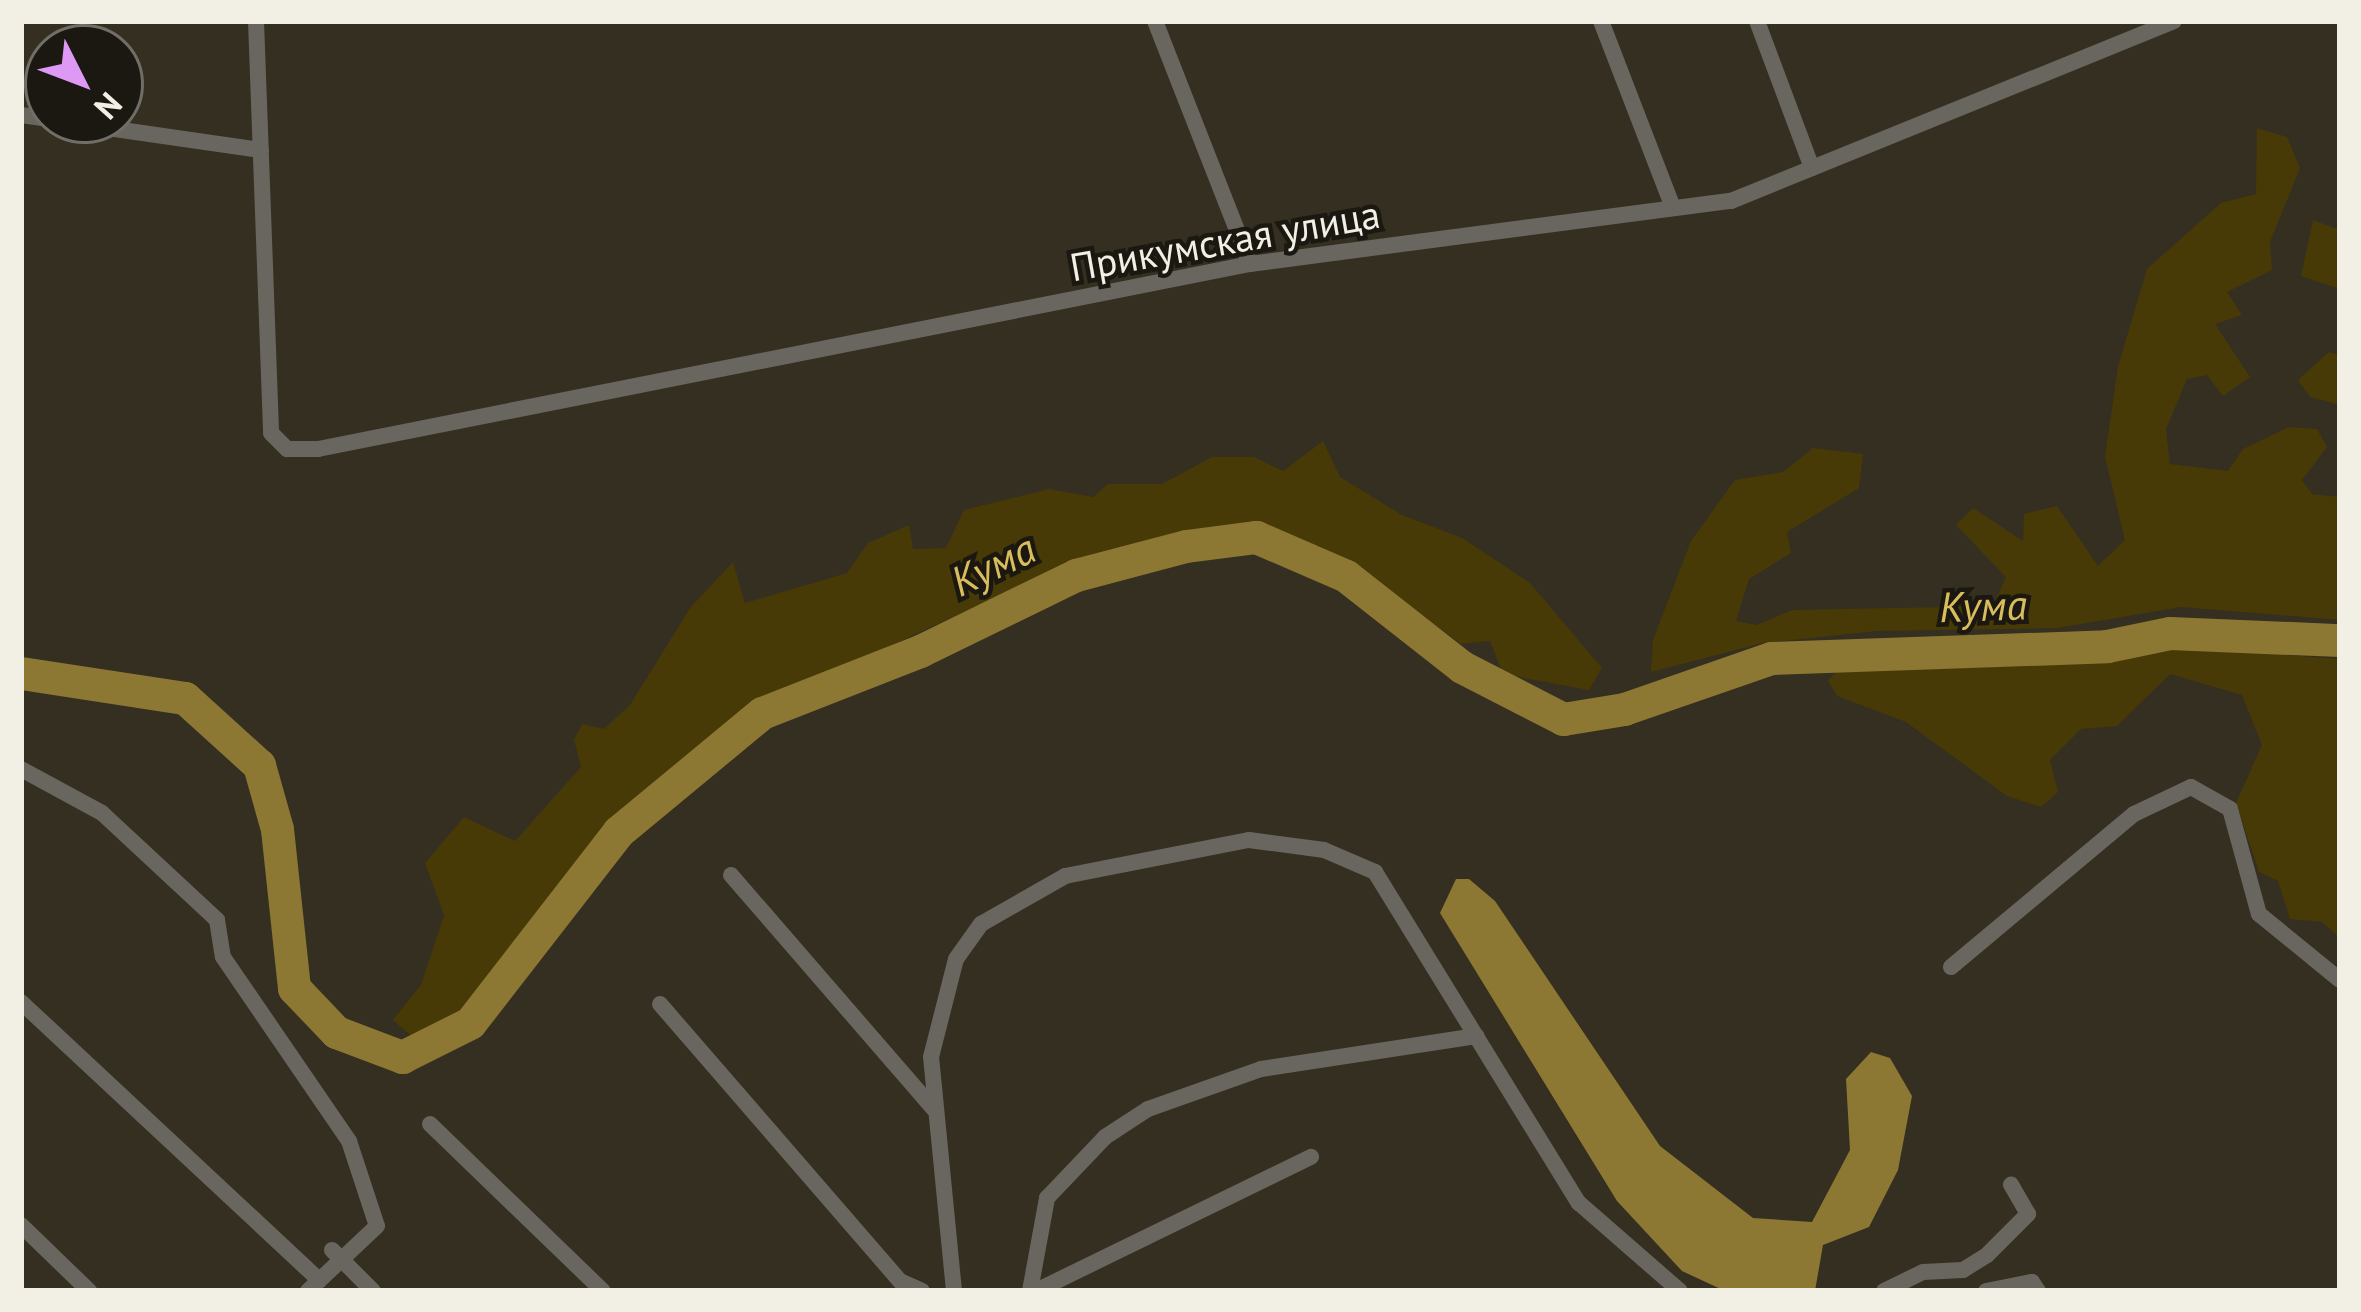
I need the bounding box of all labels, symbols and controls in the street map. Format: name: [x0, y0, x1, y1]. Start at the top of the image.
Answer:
north arrow: [24, 24, 144, 144]
text: N: [86, 84, 132, 129]
street label: Прикумская улица: [1066, 191, 1384, 291]
water label: Кума: [943, 523, 1043, 607]
water label: Кума: [1938, 579, 2028, 633]

